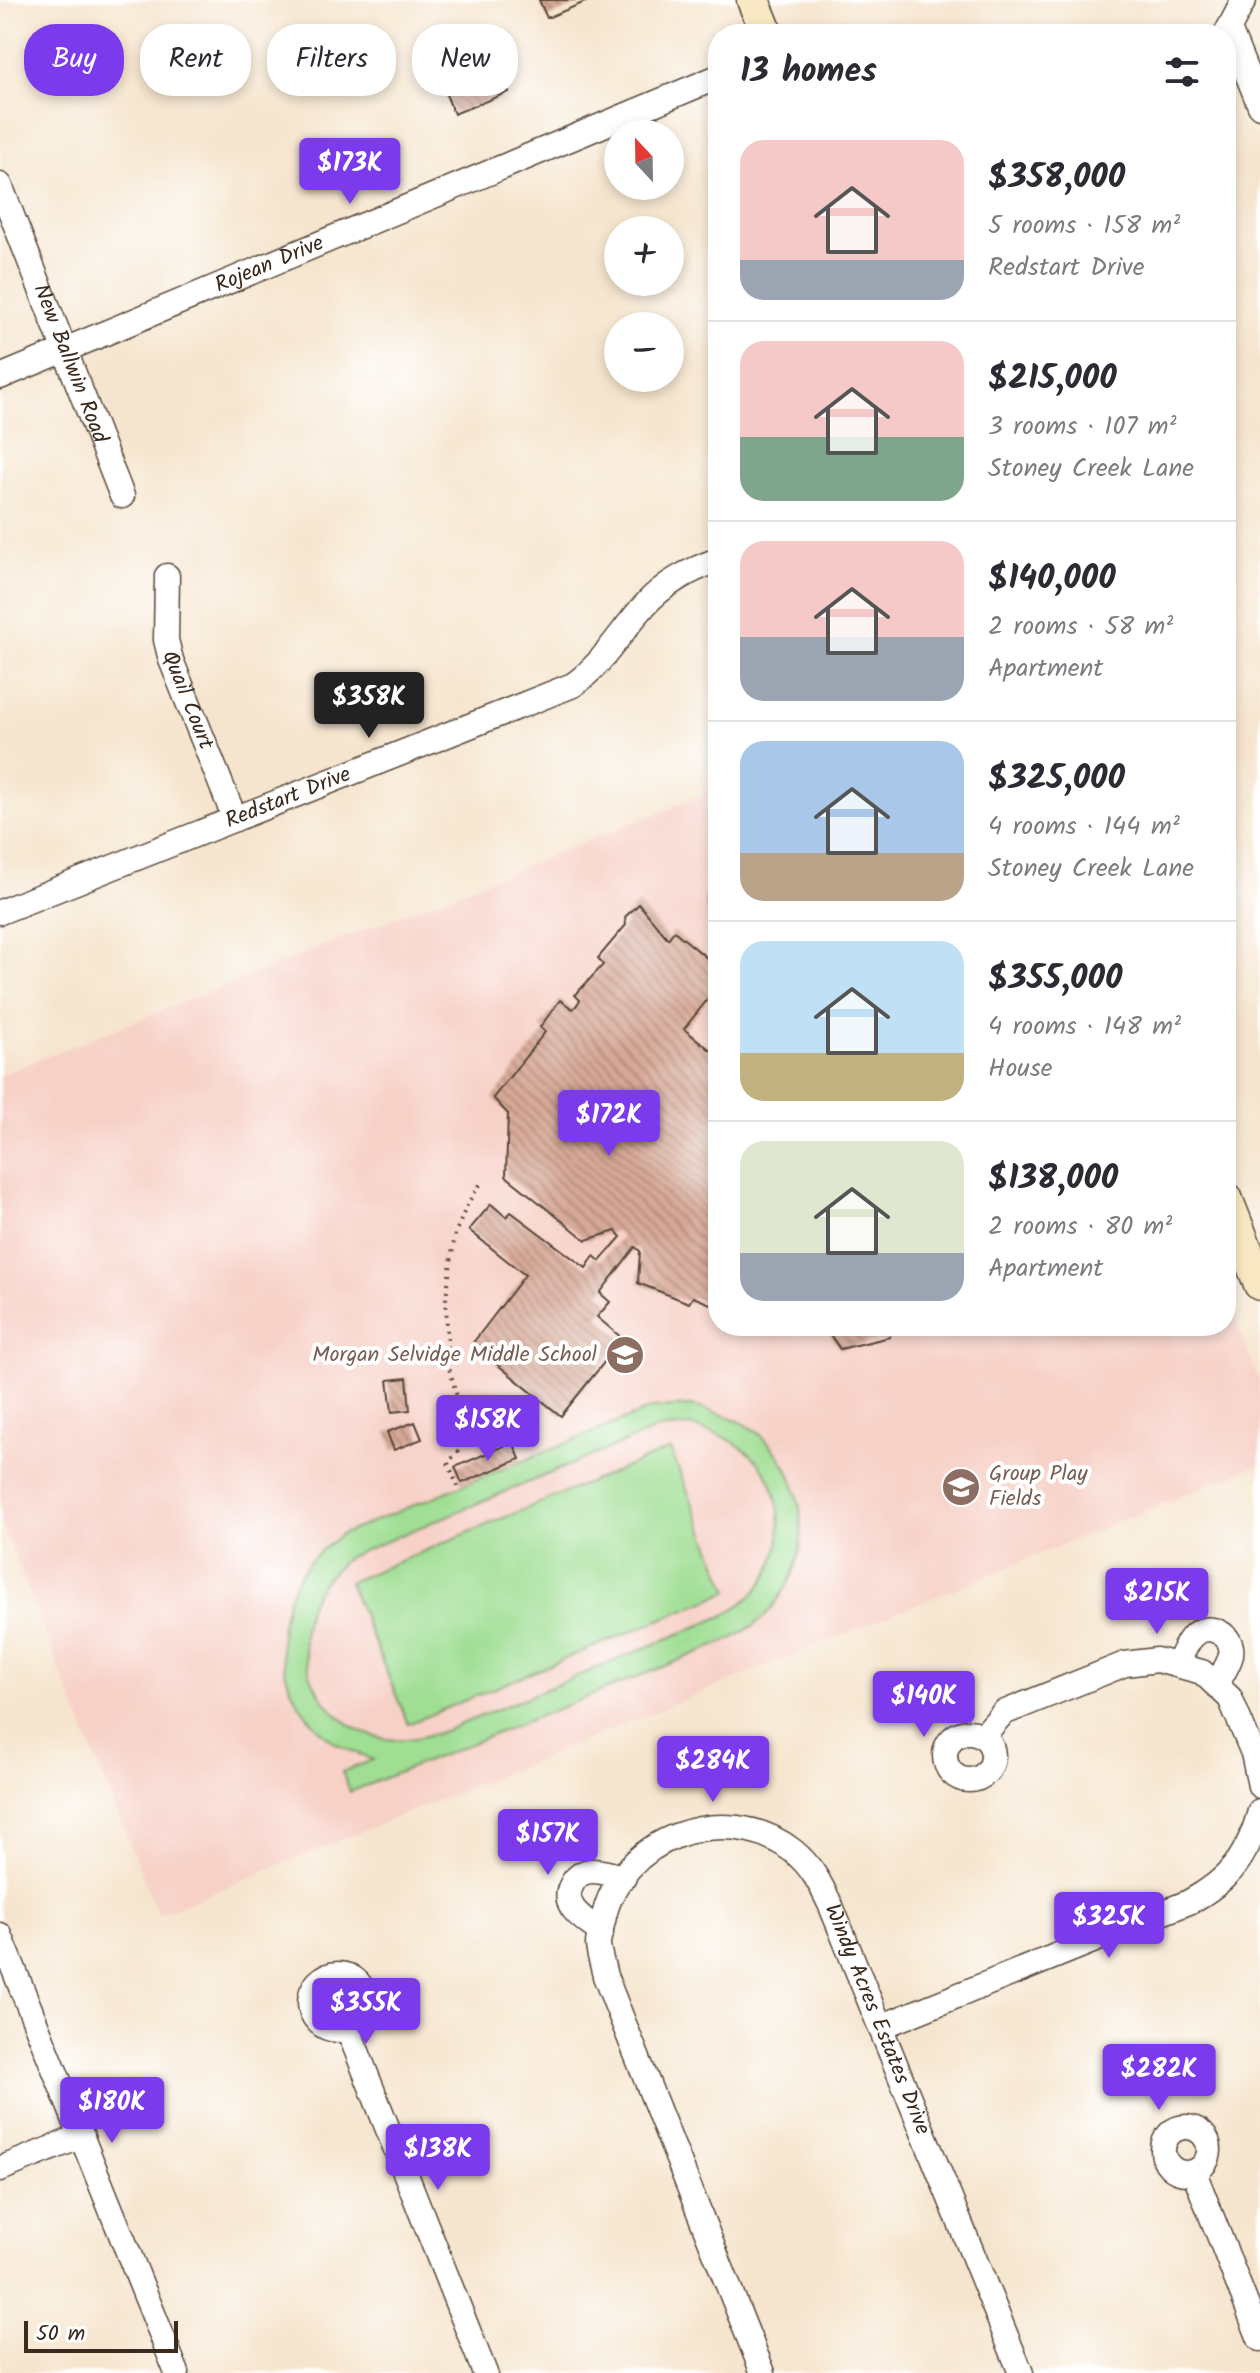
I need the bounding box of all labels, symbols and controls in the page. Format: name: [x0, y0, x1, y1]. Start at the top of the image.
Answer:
chip: Buy: [24, 24, 124, 96]
chip: Rent: [140, 24, 251, 96]
chip: Filters: [267, 24, 396, 96]
chip: New: [412, 24, 518, 96]
text: 13 homes: [740, 45, 877, 99]
icon: filters: [1160, 50, 1204, 94]
north arrow: [604, 120, 684, 200]
map controls: [604, 120, 684, 392]
pin: $173K: [294, 138, 406, 206]
text: $173K: [317, 143, 383, 185]
text: $358,000: [988, 151, 1125, 205]
icon: home: [804, 172, 900, 268]
text: 5 rooms · 158 m²: [988, 205, 1180, 247]
button: +: [604, 216, 684, 296]
street label: Rojean Drive: [210, 226, 329, 303]
text: Redstart Drive: [988, 247, 1145, 289]
street label: New Ballwin Road: [23, 279, 118, 449]
button: −: [604, 312, 684, 392]
text: $215,000: [988, 352, 1117, 406]
icon: home: [804, 373, 900, 469]
text: 3 rooms · 107 m²: [988, 406, 1177, 448]
text: Stoney Creek Lane: [988, 448, 1194, 490]
text: $140,000: [988, 552, 1116, 606]
icon: home: [804, 573, 900, 669]
text: 2 rooms · 58 m²: [988, 606, 1173, 648]
street label: Quail Court: [152, 647, 223, 755]
text: Apartment: [988, 648, 1103, 690]
pin: $358K: [313, 672, 425, 740]
text: $358K: [332, 677, 406, 719]
text: $325,000: [988, 752, 1125, 806]
street label: Redstart Drive: [220, 757, 356, 839]
icon: home: [804, 773, 900, 869]
text: 4 rooms · 144 m²: [988, 806, 1180, 848]
text: Stoney Creek Lane: [988, 848, 1194, 890]
text: $355,000: [988, 952, 1122, 1006]
icon: home: [804, 973, 900, 1069]
text: 4 rooms · 148 m²: [988, 1006, 1181, 1048]
text: House: [988, 1048, 1052, 1090]
pin: $172K: [553, 1090, 665, 1158]
text: $172K: [576, 1095, 642, 1137]
text: $138,000: [988, 1152, 1118, 1206]
icon: home: [804, 1173, 900, 1269]
text: 2 rooms · 80 m²: [988, 1206, 1172, 1248]
text: Apartment: [988, 1248, 1103, 1290]
school or university icon: Morgan Selvidge Middle School: [604, 1334, 646, 1376]
place label: Morgan Selvidge Middle School: [312, 1338, 598, 1373]
pin: $158K: [432, 1395, 544, 1463]
text: $158K: [454, 1400, 522, 1442]
place label: Group Play Fields: [989, 1457, 1088, 1517]
school or university icon: Group Play Fields: [940, 1466, 982, 1508]
pin: $215K: [1101, 1568, 1213, 1636]
text: $215K: [1123, 1573, 1191, 1615]
pin: $140K: [868, 1671, 980, 1739]
text: $140K: [891, 1676, 957, 1718]
pin: $284K: [657, 1736, 769, 1804]
text: $284K: [675, 1741, 751, 1783]
pin: $157K: [492, 1809, 604, 1877]
text: $157K: [516, 1814, 580, 1856]
pin: $325K: [1053, 1892, 1165, 1960]
text: $325K: [1072, 1897, 1146, 1939]
street label: Windy Acres Estates Drive: [814, 1899, 940, 2140]
pin: $355K: [310, 1978, 422, 2046]
text: $355K: [330, 1983, 402, 2025]
pin: $282K: [1103, 2044, 1215, 2112]
text: $282K: [1121, 2049, 1197, 2091]
pin: $180K: [56, 2077, 168, 2145]
text: $180K: [78, 2082, 146, 2124]
pin: $138K: [382, 2124, 494, 2192]
text: $138K: [404, 2129, 472, 2171]
scale bar: [24, 2317, 178, 2353]
text: 50 m: [36, 2317, 85, 2352]

